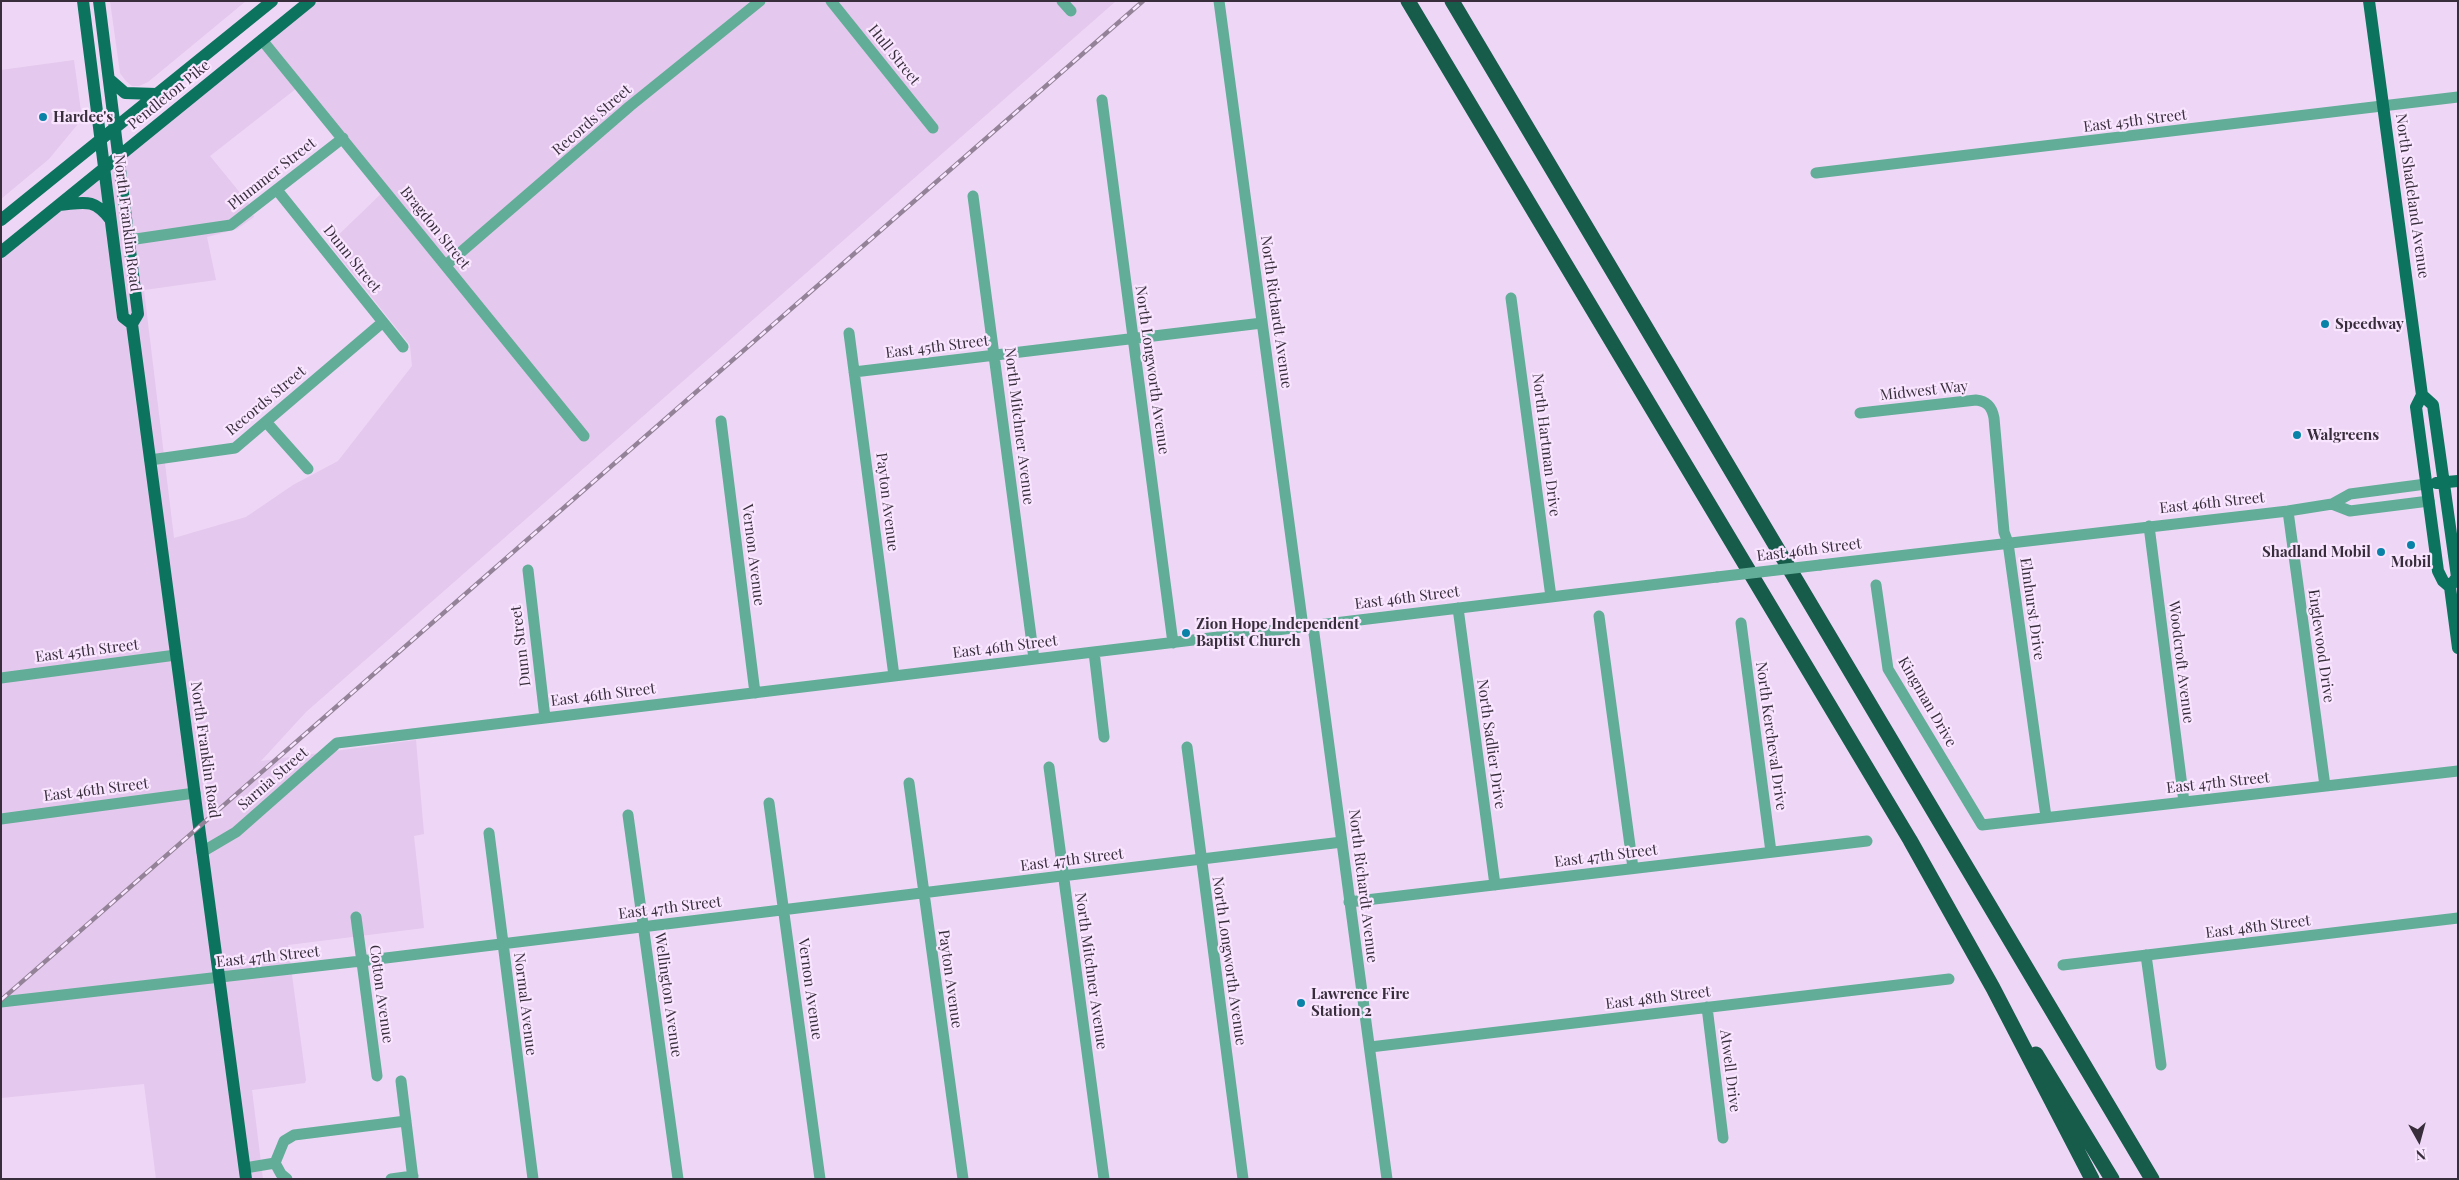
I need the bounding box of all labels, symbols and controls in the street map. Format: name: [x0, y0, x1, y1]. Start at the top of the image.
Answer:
street label: Hull Street: [864, 21, 924, 89]
street label: Pendleton Pike: [124, 56, 214, 134]
street label: Records Street: [549, 81, 635, 159]
street label: East 45th Street: [2082, 106, 2188, 136]
place label: Hardee's: [53, 108, 113, 126]
marker: Hardee's: [37, 111, 49, 123]
street label: North Shadeland Avenue: [2392, 112, 2432, 280]
street label: Plummer Street: [224, 134, 320, 214]
street label: North Franklin Road: [110, 153, 144, 293]
street label: Bragdon Street: [396, 183, 474, 273]
street label: Dunn Street: [319, 222, 385, 296]
street label: North Richardt Avenue: [1256, 234, 1296, 390]
street label: North Longworth Avenue: [1131, 284, 1173, 456]
place label: Speedway: [2335, 315, 2404, 333]
marker: Speedway: [2319, 318, 2331, 330]
street label: East 45th Street: [884, 332, 990, 362]
street label: North Mitchner Avenue: [1000, 346, 1038, 506]
street label: Records Street: [222, 362, 310, 440]
street label: North Hartman Drive: [1528, 372, 1564, 518]
street label: Midwest Way: [1879, 377, 1969, 405]
place label: Walgreens: [2307, 426, 2379, 444]
marker: Walgreens: [2291, 429, 2303, 441]
street label: Payton Avenue: [872, 452, 902, 552]
street label: East 46th Street: [2159, 489, 2265, 517]
street label: Vernon Avenue: [738, 503, 768, 607]
street label: East 46th Street: [1755, 535, 1863, 565]
marker: Mobil: [2405, 539, 2417, 551]
place label: Shadland Mobil: [2262, 543, 2371, 561]
marker: Shadland Mobil: [2375, 546, 2387, 558]
place label: Mobil: [2391, 553, 2431, 571]
street label: Elmhurst Drive: [2016, 557, 2048, 661]
street label: East 46th Street: [1353, 583, 1461, 613]
street label: Englewood Drive: [2304, 588, 2338, 704]
street label: Woodcroft Avenue: [2165, 600, 2197, 724]
street label: Dunn Street: [507, 604, 535, 688]
place label: Zion Hope Independent Baptist Church: [1196, 615, 1359, 650]
marker: Zion Hope Independent Baptist Church: [1180, 627, 1192, 639]
street label: East 46th Street: [951, 632, 1059, 662]
street label: East 45th Street: [34, 636, 140, 666]
street label: Kingman Drive: [1894, 654, 1960, 750]
street label: North Kercheval Drive: [1752, 660, 1790, 812]
street label: North Sadlier Drive: [1473, 678, 1509, 810]
street label: North Franklin Road: [186, 680, 224, 820]
street label: East 46th Street: [549, 680, 657, 710]
street label: Sarnia Street: [234, 744, 312, 814]
street label: East 47th Street: [2165, 769, 2271, 797]
street label: East 46th Street: [42, 775, 150, 805]
street label: North Richardt Avenue: [1345, 808, 1381, 964]
street label: East 47th Street: [1553, 841, 1659, 871]
street label: East 47th Street: [1019, 845, 1125, 875]
street label: North Longworth Avenue: [1208, 875, 1250, 1047]
street label: North Mitchner Avenue: [1071, 891, 1111, 1051]
street label: East 47th Street: [617, 893, 723, 923]
street label: East 48th Street: [2204, 912, 2312, 942]
street label: Payton Avenue: [934, 929, 966, 1029]
street label: Wellington Avenue: [650, 932, 686, 1058]
street label: Vernon Avenue: [794, 937, 826, 1041]
street label: East 47th Street: [215, 943, 321, 971]
street label: Cotton Avenue: [365, 944, 397, 1044]
street label: Normal Avenue: [510, 952, 540, 1056]
street label: East 48th Street: [1604, 983, 1712, 1013]
place label: Lawrence Fire Station 2: [1311, 985, 1410, 1020]
marker: Lawrence Fire Station 2: [1295, 997, 1307, 1009]
street label: Atwell Drive: [1716, 1029, 1744, 1113]
north arrow: [2394, 1115, 2444, 1165]
text: N: [2415, 1145, 2427, 1165]

